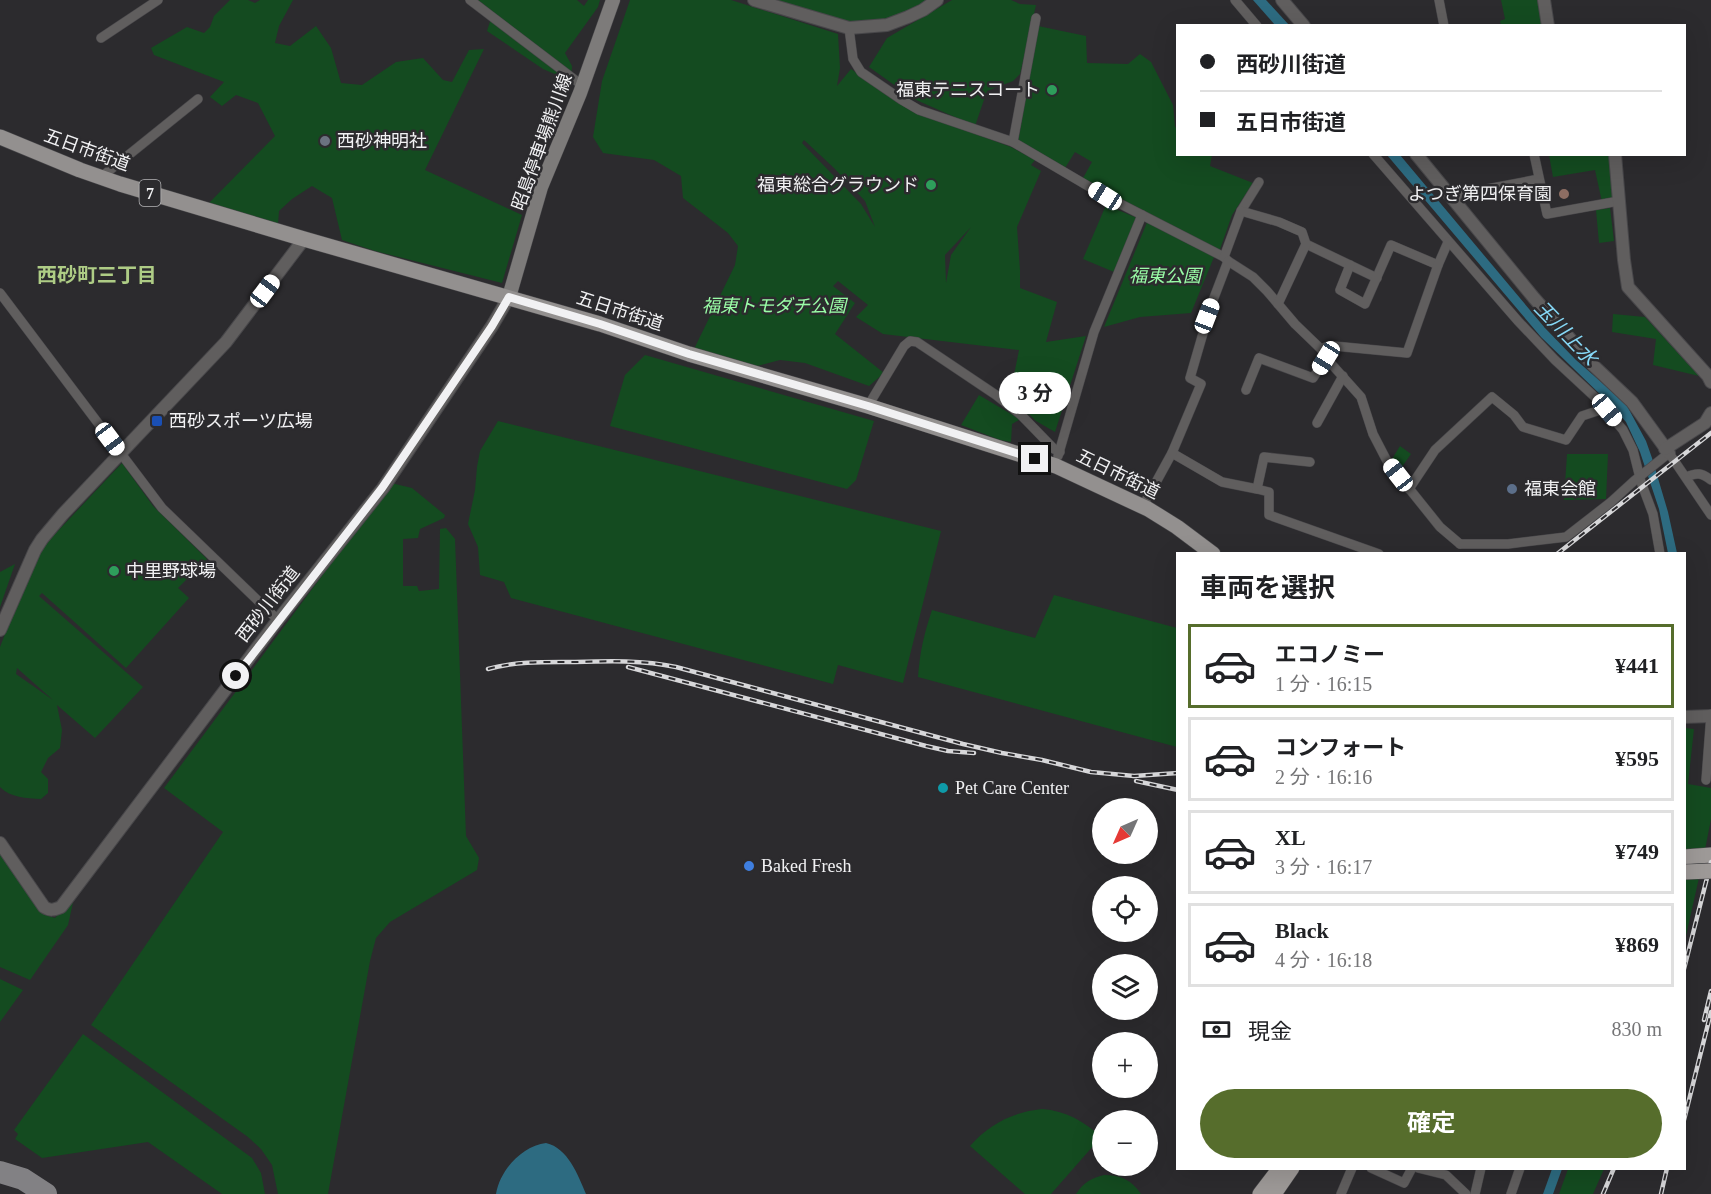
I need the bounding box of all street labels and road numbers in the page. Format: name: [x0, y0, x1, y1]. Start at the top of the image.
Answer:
street label: 昭島停車場熊川線: [508, 71, 576, 213]
street label: 五日市街道: [41, 125, 133, 175]
road number: 7: [140, 180, 160, 206]
street label: 五日市街道: [574, 288, 666, 334]
street label: 五日市街道: [1073, 445, 1163, 503]
street label: 西砂川街道: [232, 562, 304, 646]

